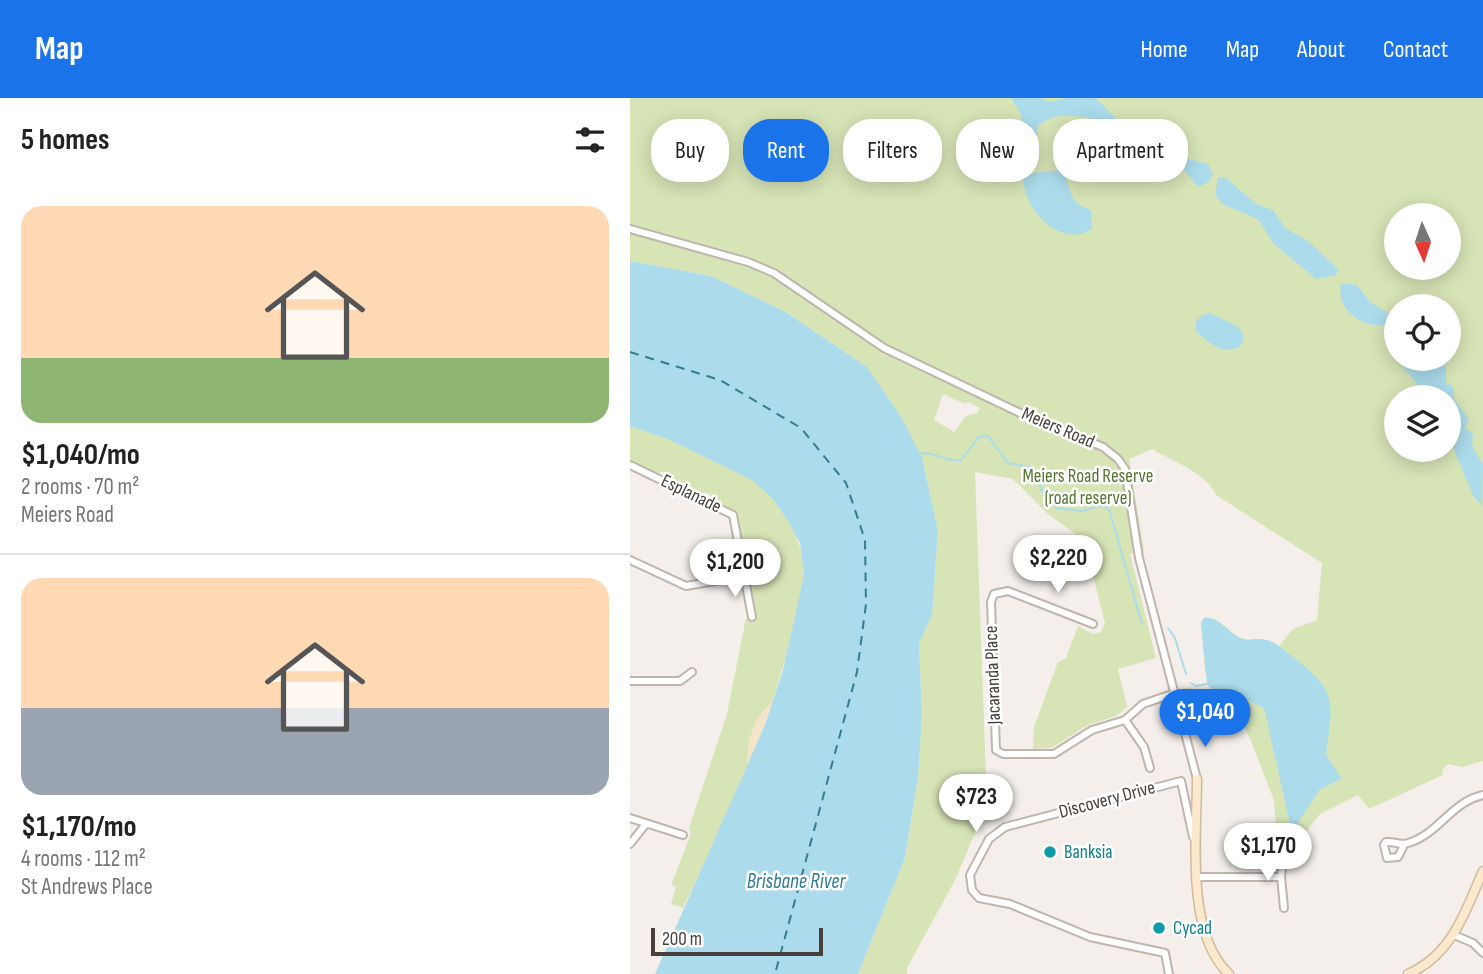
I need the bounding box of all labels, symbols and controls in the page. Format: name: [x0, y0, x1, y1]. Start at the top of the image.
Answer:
text: Map: [35, 29, 84, 69]
text: Home: [1140, 35, 1188, 64]
text: Map: [1226, 35, 1259, 64]
text: About: [1297, 35, 1345, 64]
text: Contact: [1383, 35, 1448, 64]
chip: Buy: [651, 119, 729, 182]
chip: Rent: [743, 119, 829, 182]
chip: Filters: [843, 119, 942, 182]
chip: New: [956, 119, 1039, 182]
chip: Apartment: [1053, 119, 1188, 182]
icon: filters: [571, 121, 609, 159]
text: 5 homes: [21, 122, 110, 158]
north arrow: [1384, 203, 1461, 280]
map controls: [1384, 203, 1461, 462]
icon: home: [252, 252, 378, 378]
button: locate: [1384, 294, 1461, 371]
button: layers: [1384, 385, 1461, 462]
street label: Meiers Road: [1018, 402, 1098, 454]
text: $1,040/mo: [21, 437, 140, 473]
park label: Meiers Road Reserve (road reserve): [1023, 465, 1153, 510]
street label: Esplanade: [657, 470, 725, 518]
text: 2 rooms · 70 m²: [21, 473, 139, 501]
text: Meiers Road: [21, 501, 114, 529]
pin: $2,220: [1001, 536, 1115, 595]
pin: $1,200: [678, 540, 792, 599]
text: $2,220: [1029, 544, 1087, 572]
text: $1,200: [706, 548, 764, 576]
icon: home: [252, 624, 378, 750]
street label: Jacaranda Place: [980, 625, 1006, 726]
pin: $1,040: [1148, 690, 1262, 749]
text: $1,040: [1175, 698, 1235, 726]
pin: $723: [935, 774, 1017, 834]
street label: Discovery Drive: [1056, 776, 1158, 824]
text: $723: [955, 783, 997, 811]
text: $1,170/mo: [21, 809, 137, 845]
pin: $1,170: [1211, 824, 1325, 883]
text: $1,170: [1240, 832, 1296, 860]
place label: Banksia: [1064, 841, 1113, 864]
marker: Banksia: [1042, 844, 1058, 860]
text: 4 rooms · 112 m²: [21, 845, 146, 873]
water label: Brisbane River: [747, 869, 846, 894]
text: St Andrews Place: [21, 873, 153, 901]
place label: Cycad: [1173, 917, 1212, 940]
marker: Cycad: [1151, 920, 1167, 936]
scale bar: [651, 925, 822, 957]
text: 200 m: [662, 928, 702, 951]

